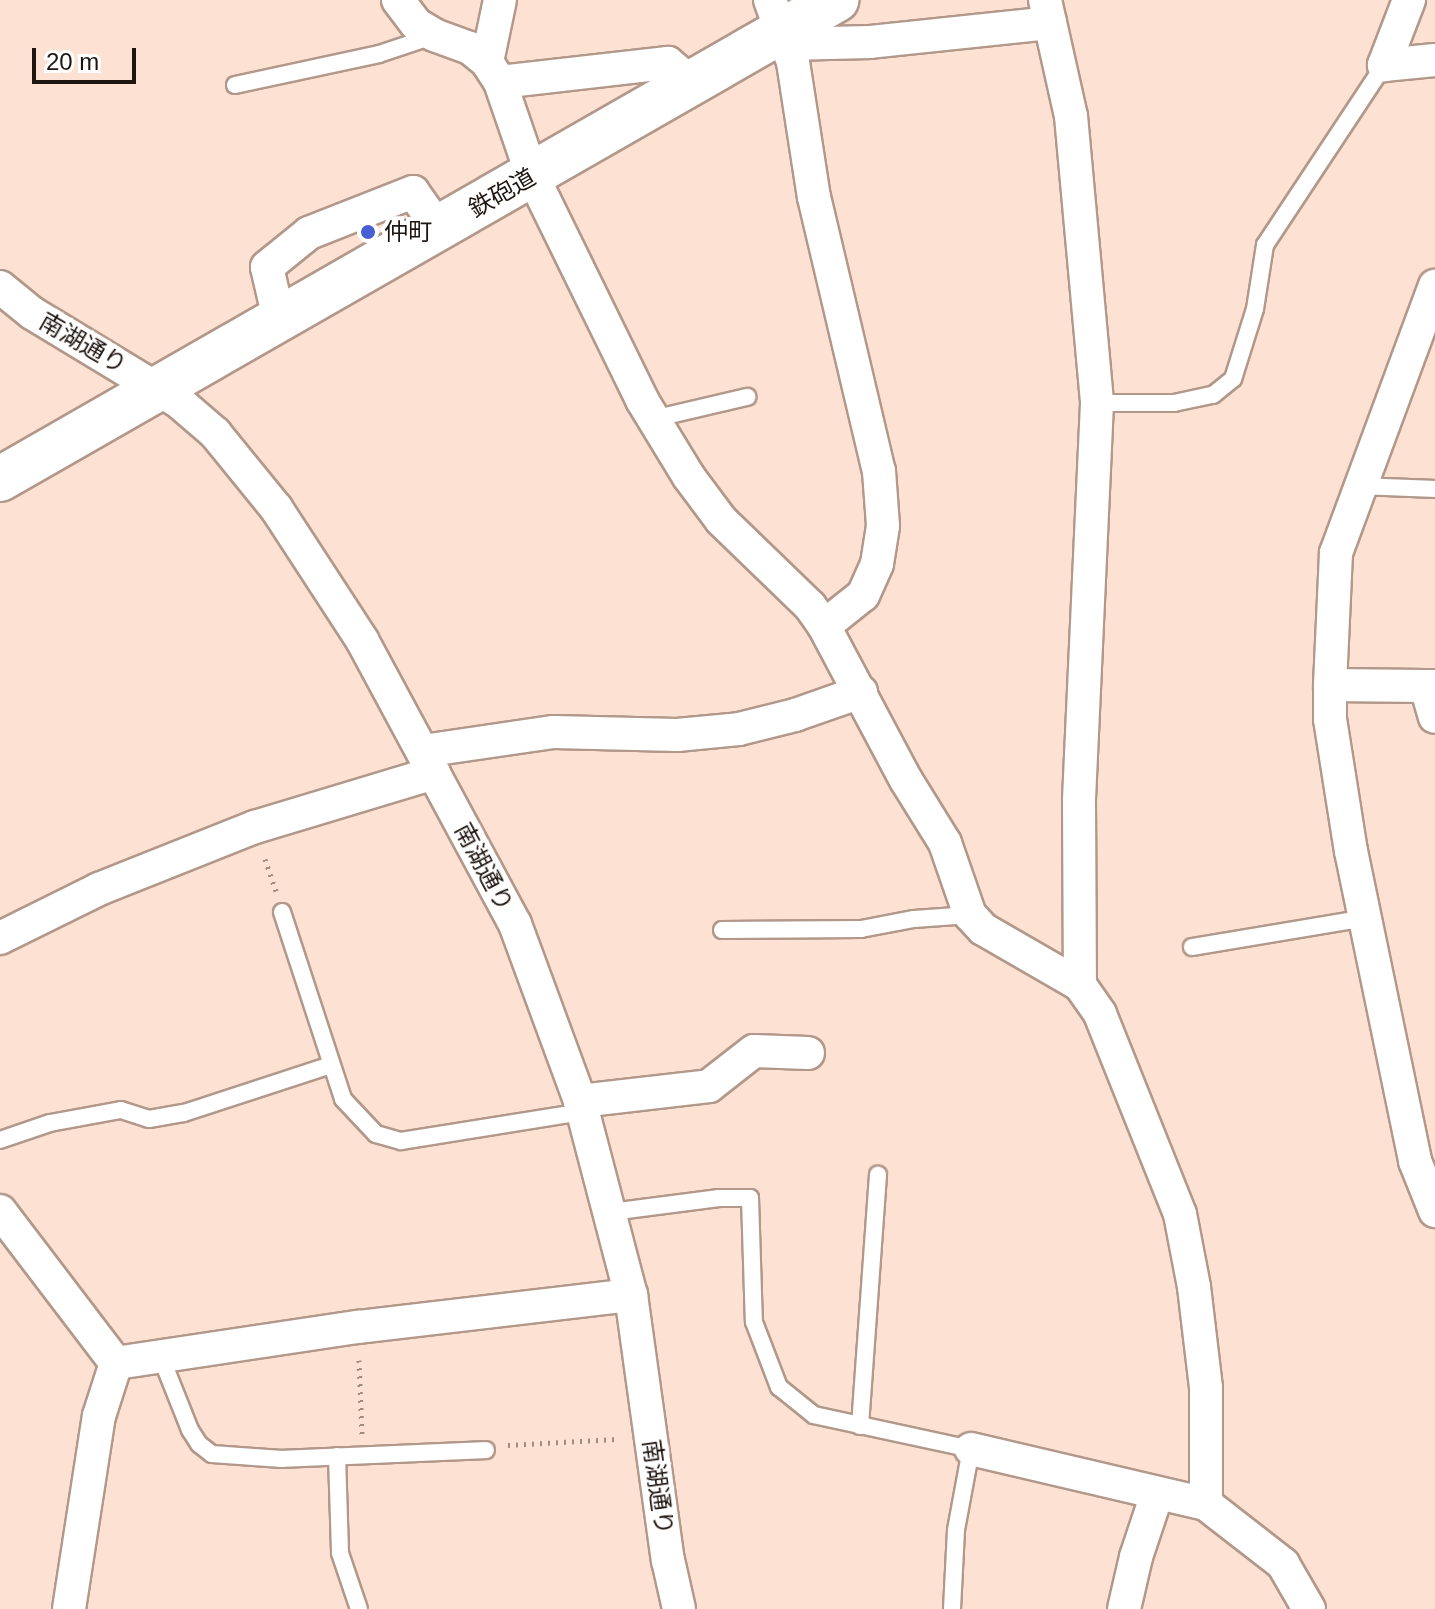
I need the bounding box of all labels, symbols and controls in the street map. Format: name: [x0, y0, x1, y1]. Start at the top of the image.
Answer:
scale bar: [36, 32, 140, 82]
text: 20 m: [46, 48, 99, 75]
street label: 鉄砲道: [464, 163, 540, 223]
place label: 仲町: [384, 218, 432, 246]
marker: 仲町: [359, 223, 377, 241]
street label: 南湖通り: [34, 307, 132, 379]
street label: 南湖通り: [449, 818, 519, 916]
street label: 南湖通り: [637, 1437, 679, 1537]

